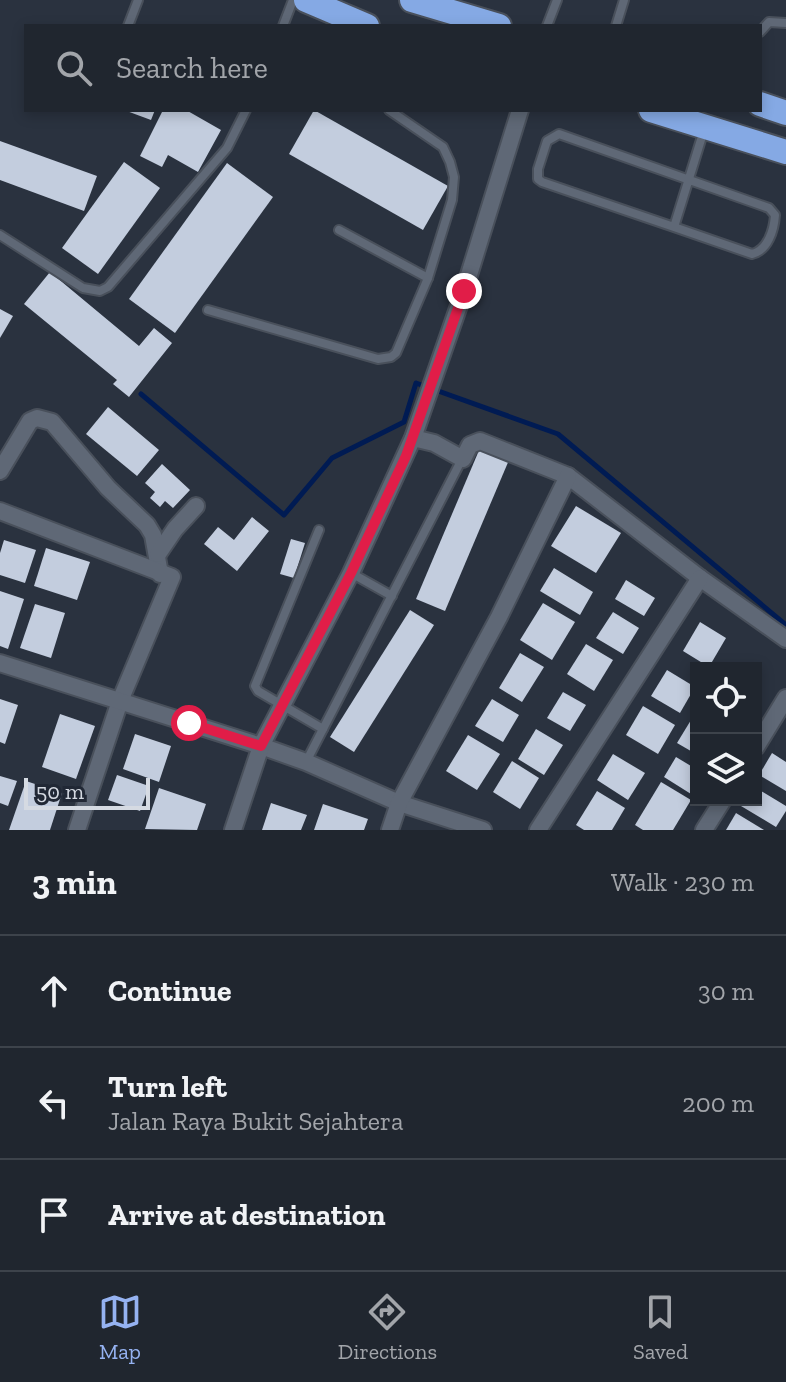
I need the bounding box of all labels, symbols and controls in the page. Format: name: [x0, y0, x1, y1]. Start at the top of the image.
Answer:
search box: [24, 24, 762, 112]
icon: search: [52, 46, 96, 90]
text: Search here: [116, 50, 268, 86]
route end: [446, 273, 482, 309]
map controls: [690, 662, 762, 806]
button: locate: [690, 662, 762, 734]
route start: [171, 705, 207, 741]
button: layers: [690, 734, 762, 806]
scale bar: [24, 774, 150, 810]
text: 50 m: [36, 778, 84, 805]
text: 3 min: [32, 862, 117, 903]
text: Walk · 230 m: [611, 866, 754, 898]
icon: ahead: [32, 969, 76, 1013]
text: Continue: [108, 973, 232, 1009]
text: 30 m: [698, 975, 754, 1007]
text: Turn left: [108, 1069, 227, 1105]
icon: left: [32, 1081, 76, 1125]
text: 200 m: [682, 1087, 754, 1119]
text: Jalan Raya Bukit Sejahtera: [108, 1105, 404, 1137]
icon: arrive: [32, 1193, 76, 1237]
text: Arrive at destination: [108, 1197, 385, 1233]
tab: Map: [98, 1290, 142, 1365]
tab: Directions: [338, 1290, 437, 1365]
tab: Saved: [633, 1290, 688, 1365]

